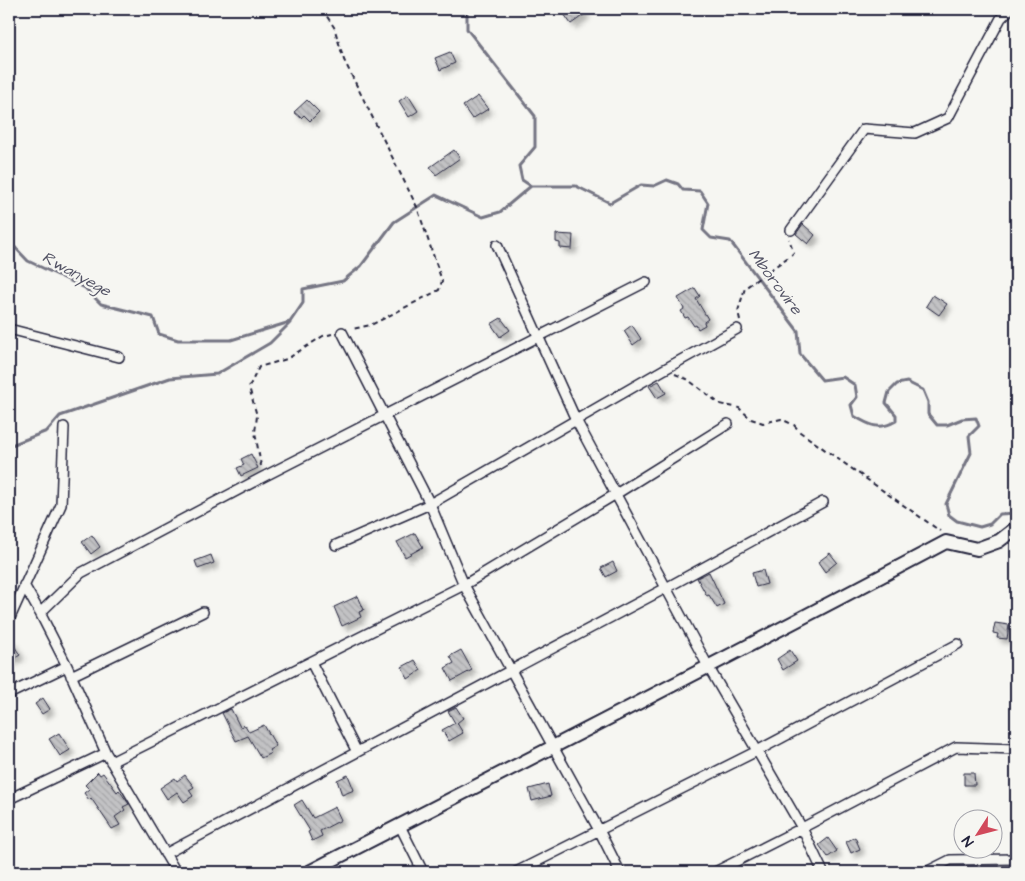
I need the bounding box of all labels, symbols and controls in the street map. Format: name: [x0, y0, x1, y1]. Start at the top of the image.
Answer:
water label: Mborovire: [743, 244, 808, 320]
water label: Rwanyege: [38, 246, 116, 303]
north arrow: [952, 808, 1002, 858]
text: N: [957, 831, 979, 850]

